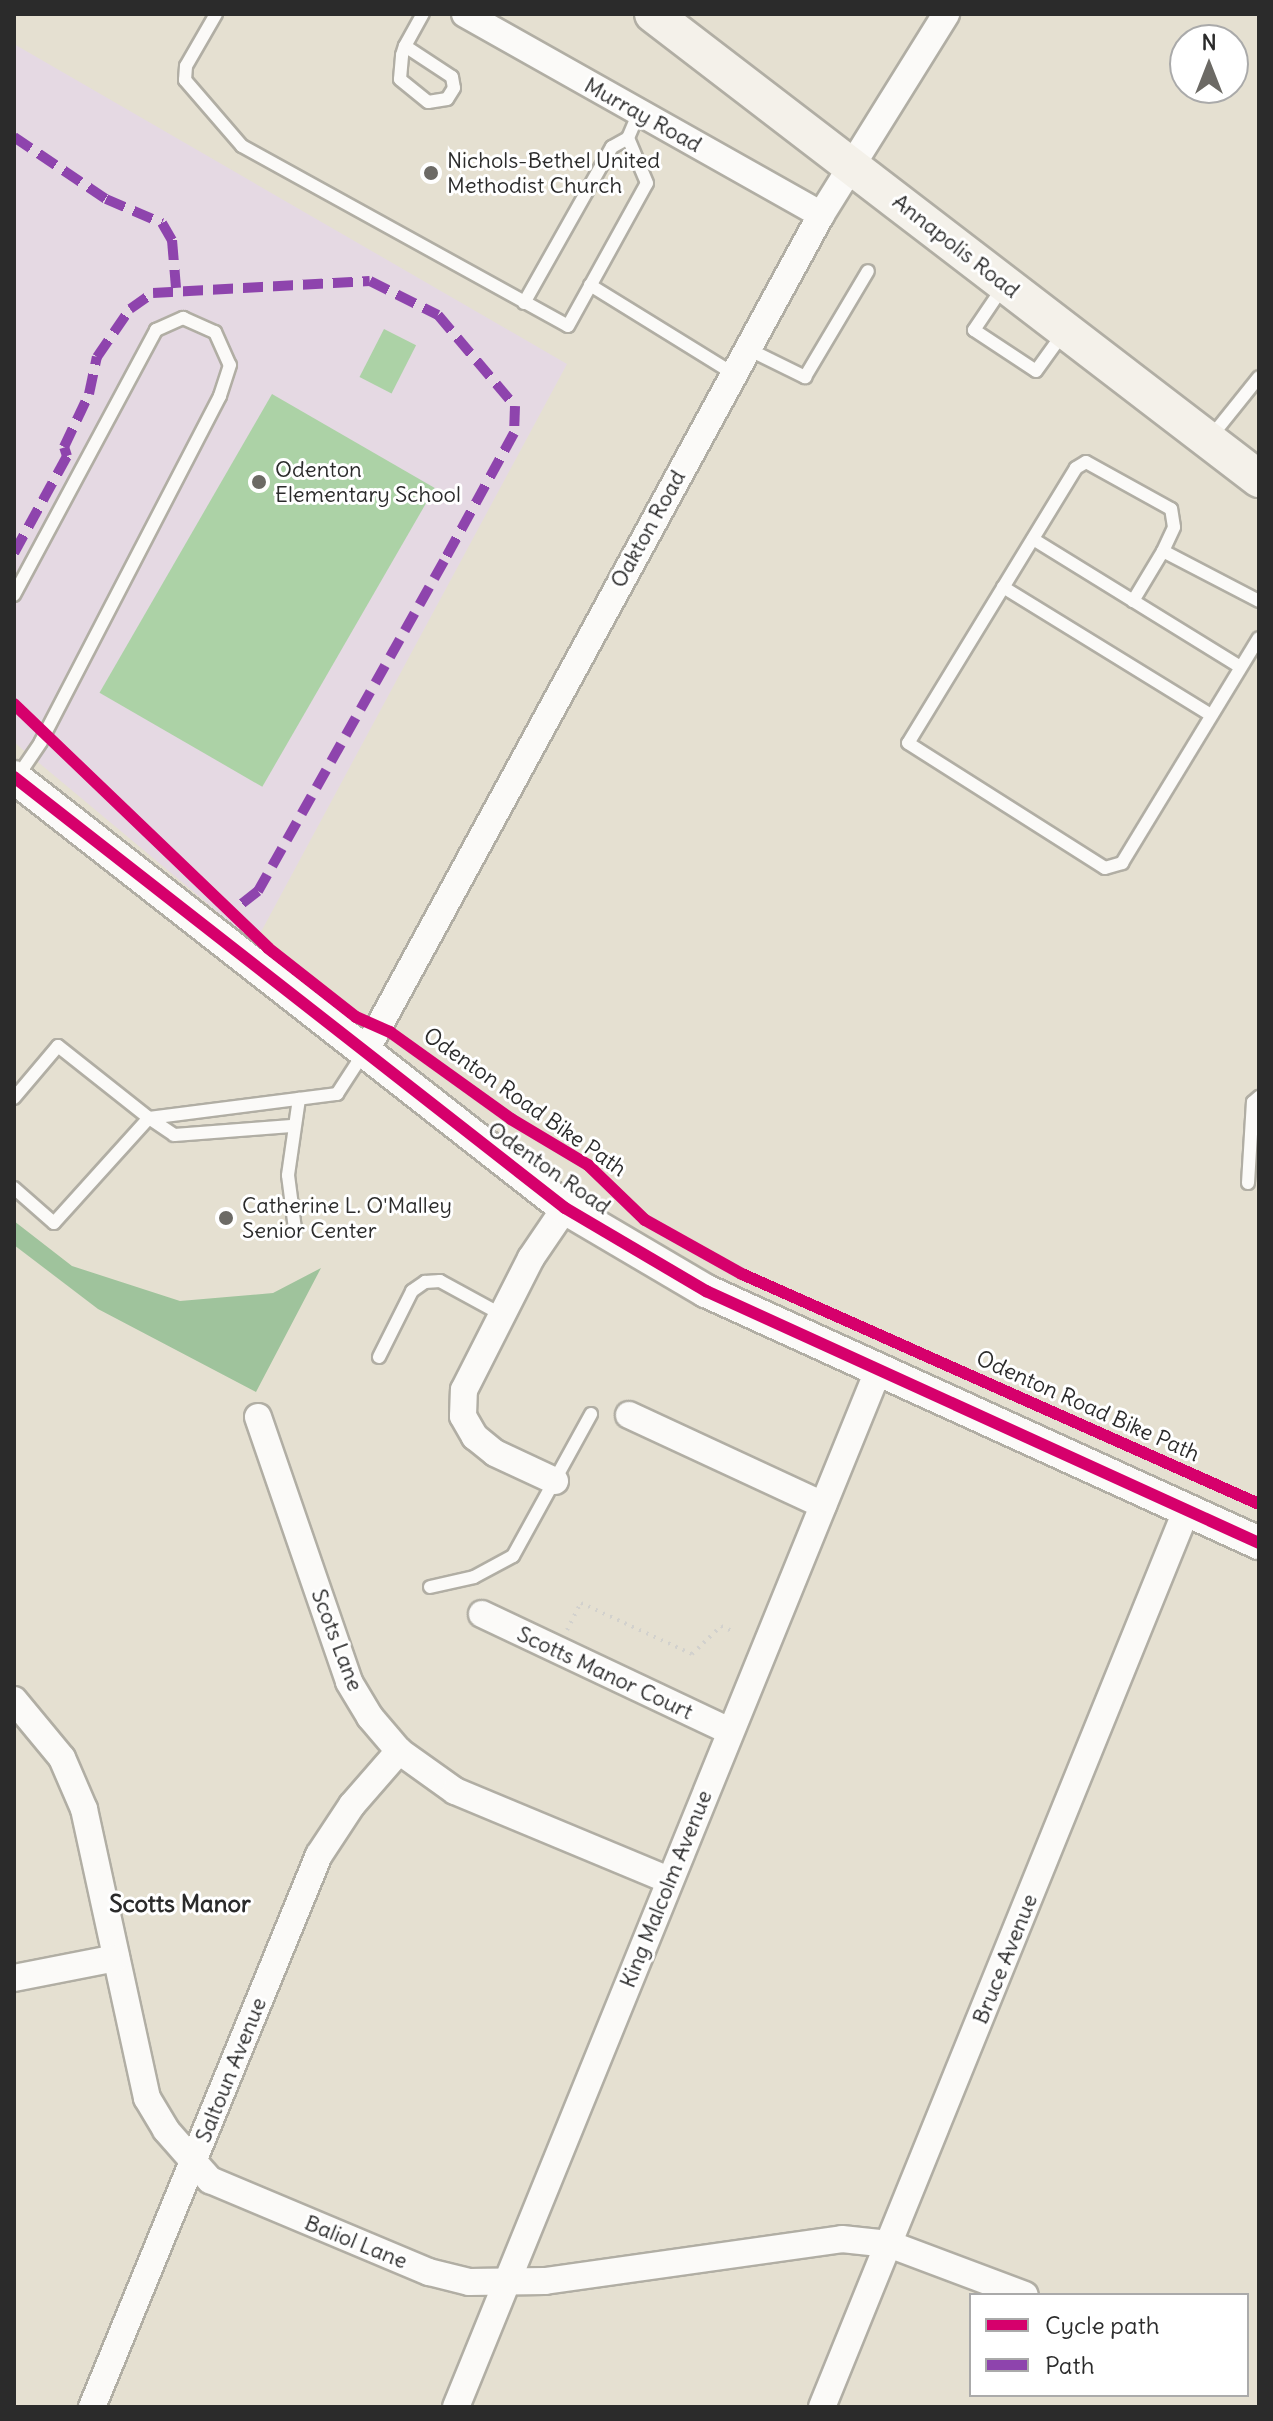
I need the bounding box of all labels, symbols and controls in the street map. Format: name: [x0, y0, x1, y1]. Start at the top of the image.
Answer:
north arrow: [1169, 24, 1249, 104]
text: N: [1201, 28, 1217, 56]
street label: Murray Road: [580, 72, 706, 158]
place label: Nichols-Bethel United Methodist Church: [447, 147, 660, 198]
marker: Nichols-Bethel United Methodist Church: [422, 164, 440, 182]
street label: Annapolis Road: [887, 188, 1025, 304]
place label: Odenton Elementary School: [275, 456, 461, 508]
street label: Oakton Road: [605, 466, 691, 592]
marker: Odenton Elementary School: [250, 473, 268, 491]
street label: Odenton Road Bike Path: [418, 1022, 632, 1182]
street label: Odenton Road: [483, 1116, 615, 1220]
place label: Catherine L. O'Malley Senior Center: [242, 1192, 452, 1244]
marker: Catherine L. O'Malley Senior Center: [217, 1209, 235, 1227]
street label: Odenton Road Bike Path: [972, 1345, 1204, 1467]
street label: Scots Lane: [305, 1585, 369, 1695]
street label: Scotts Manor Court: [513, 1621, 697, 1725]
street label: King Malcolm Avenue: [614, 1786, 718, 1992]
district label: Scotts Manor: [109, 1890, 251, 1918]
street label: Bruce Avenue: [967, 1890, 1043, 2028]
street label: Saltoun Avenue: [190, 1994, 272, 2146]
street label: Baliol Lane: [301, 2209, 411, 2275]
legend: [969, 2293, 1249, 2397]
text: Cycle path: [1045, 2310, 1160, 2340]
text: Path: [1045, 2350, 1095, 2380]

